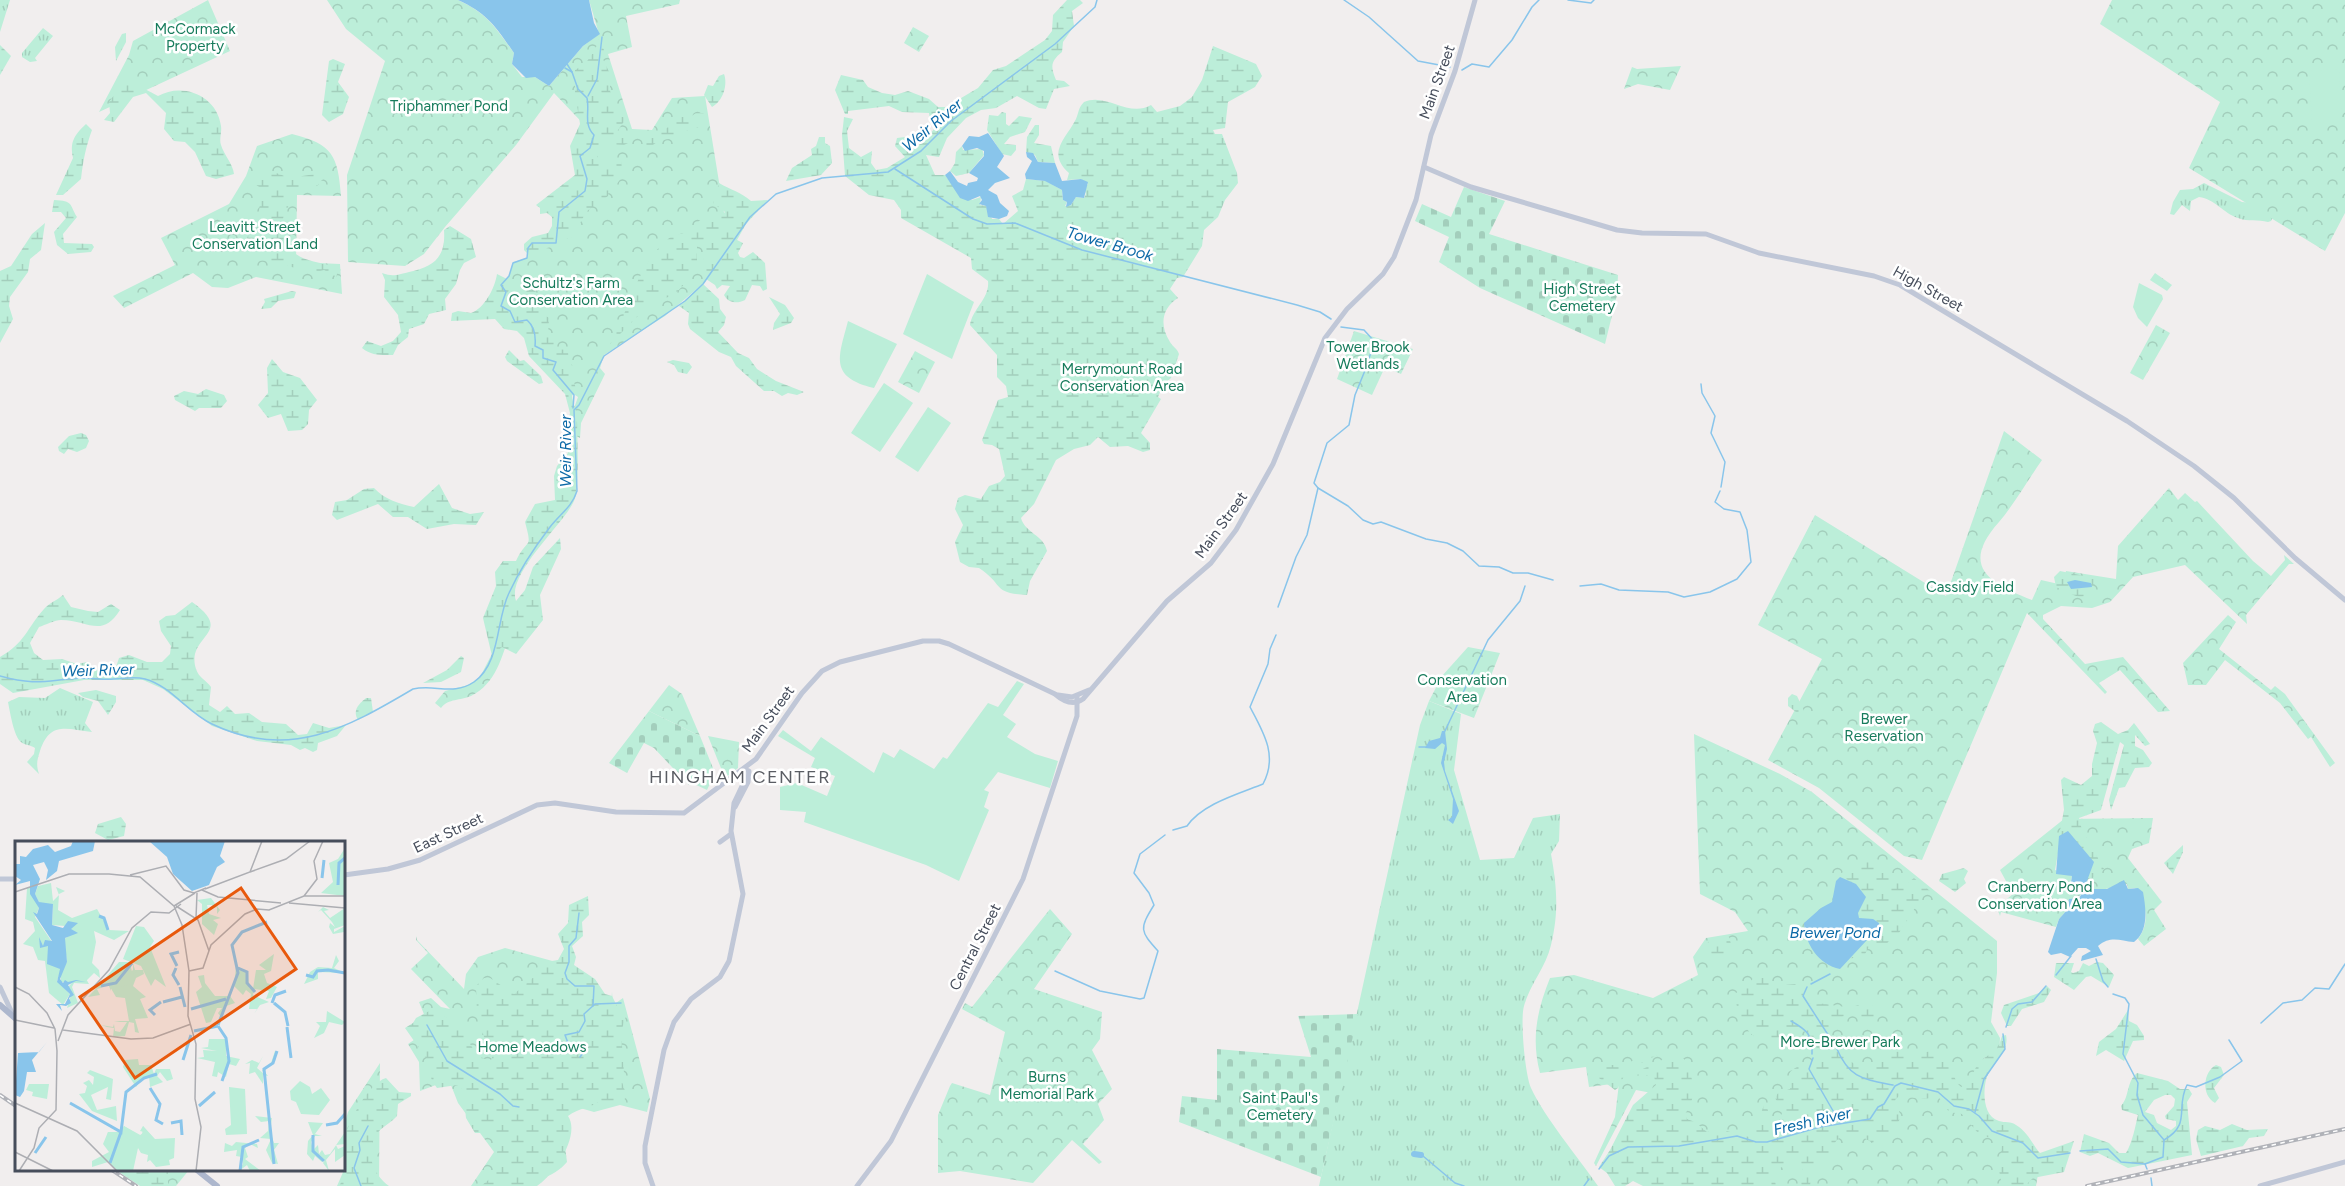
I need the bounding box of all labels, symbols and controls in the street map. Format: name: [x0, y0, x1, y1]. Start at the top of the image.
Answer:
park label: McCormack Property: [154, 20, 236, 55]
street label: Main Street: [1415, 42, 1459, 122]
water label: Weir River: [898, 94, 966, 156]
park label: Triphammer Pond: [390, 97, 508, 115]
park label: Leavitt Street Conservation Land: [192, 218, 318, 253]
water label: Tower Brook: [1065, 223, 1157, 266]
street label: High Street: [1890, 262, 1967, 316]
park label: Schultz's Farm Conservation Area: [509, 274, 633, 309]
park label: High Street Cemetery: [1543, 280, 1621, 315]
park label: Tower Brook Wetlands: [1326, 338, 1410, 373]
park label: Merrymount Road Conservation Area: [1060, 360, 1184, 395]
water label: Weir River: [556, 414, 575, 487]
street label: Main Street: [1191, 488, 1251, 562]
park label: Cassidy Field: [1926, 578, 2014, 596]
water label: Weir River: [61, 659, 135, 681]
park label: Conservation Area: [1417, 671, 1507, 706]
street label: Main Street: [738, 682, 798, 756]
park label: Brewer Reservation: [1844, 710, 1924, 745]
district label: HINGHAM CENTER: [649, 766, 831, 788]
street label: East Street: [410, 809, 486, 857]
inset map: [15, 841, 345, 1171]
park label: Cranberry Pond Conservation Area: [1978, 878, 2102, 913]
street label: Central Street: [945, 900, 1005, 993]
water label: Brewer Pond: [1789, 923, 1881, 942]
park label: More-Brewer Park: [1780, 1033, 1901, 1051]
park label: Home Meadows: [477, 1038, 587, 1056]
park label: Burns Memorial Park: [1000, 1068, 1095, 1103]
park label: Saint Paul's Cemetery: [1242, 1089, 1318, 1124]
water label: Fresh River: [1771, 1103, 1853, 1139]

